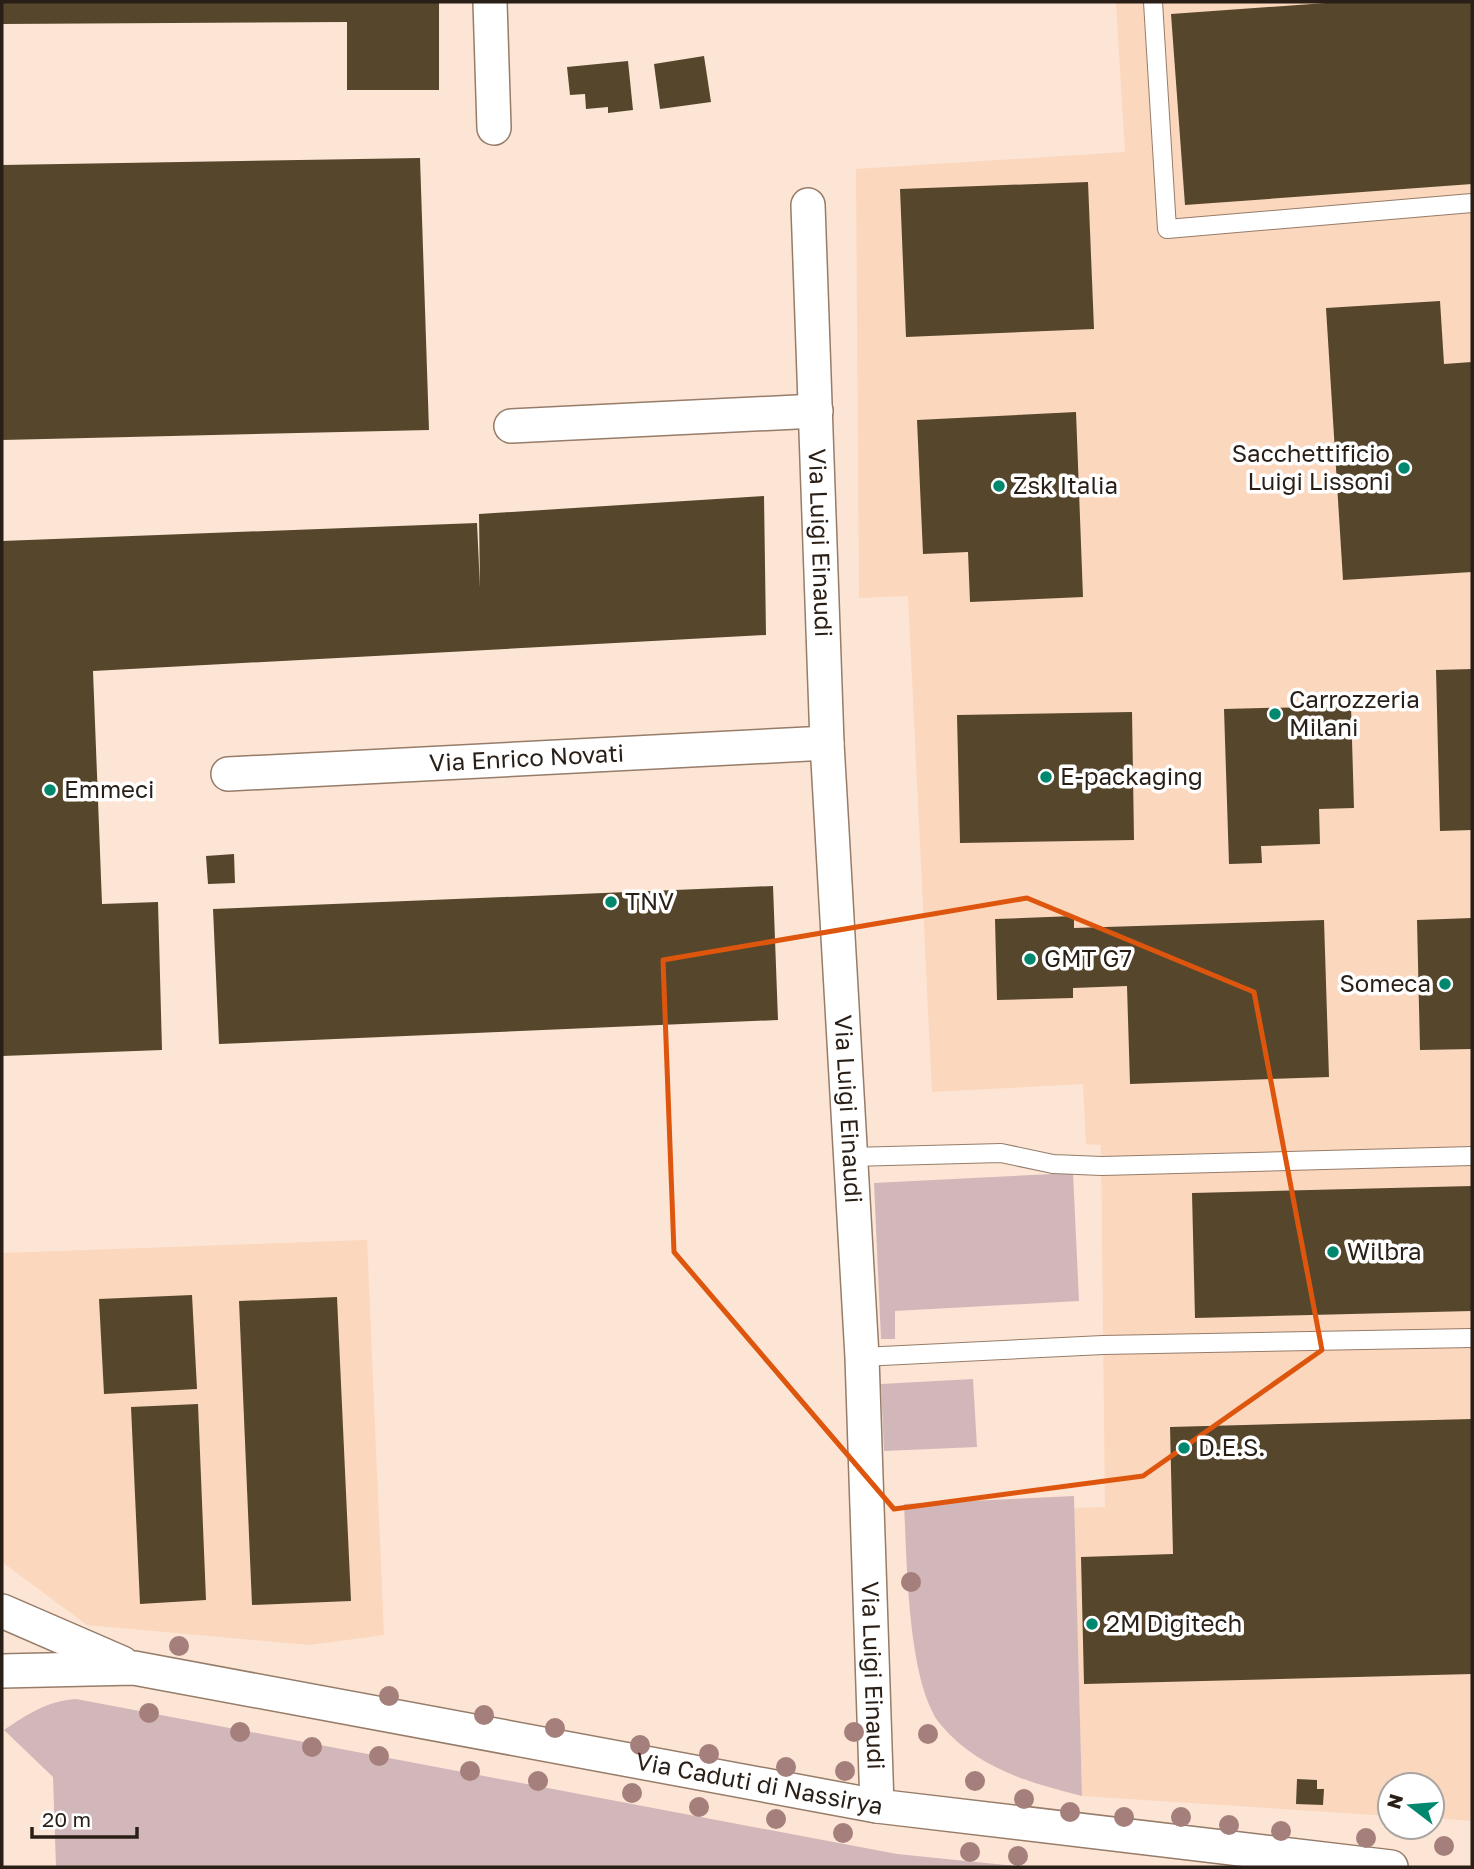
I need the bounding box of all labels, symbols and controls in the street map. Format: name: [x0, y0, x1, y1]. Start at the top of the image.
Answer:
place label: Sacchettificio Luigi Lissoni: [1232, 438, 1390, 495]
street label: Via Luigi Einaudi: [804, 448, 839, 637]
marker: Sacchettificio Luigi Lissoni: [1396, 460, 1412, 476]
place label: Zsk Italia: [1013, 470, 1118, 499]
marker: Zsk Italia: [991, 478, 1007, 494]
place label: Carrozzeria Milani: [1289, 684, 1420, 741]
marker: Carrozzeria Milani: [1267, 706, 1283, 722]
street label: Via Enrico Novati: [428, 738, 625, 777]
place label: E-packaging: [1060, 761, 1203, 790]
marker: E-packaging: [1038, 769, 1054, 785]
place label: Emmeci: [64, 774, 155, 803]
marker: Emmeci: [42, 782, 58, 798]
place label: TNV: [625, 886, 674, 915]
marker: TNV: [603, 894, 619, 910]
place label: GMT G7: [1044, 943, 1132, 972]
marker: GMT G7: [1022, 951, 1038, 967]
place label: Someca: [1339, 968, 1431, 997]
marker: Someca: [1437, 976, 1453, 992]
street label: Via Luigi Einaudi: [830, 1014, 869, 1204]
place label: Wilbra: [1347, 1236, 1422, 1265]
marker: Wilbra: [1325, 1244, 1341, 1260]
place label: D.E.S.: [1198, 1432, 1265, 1461]
marker: D.E.S.: [1176, 1440, 1192, 1456]
street label: Via Luigi Einaudi: [856, 1581, 892, 1770]
place label: 2M Digitech: [1106, 1608, 1242, 1637]
marker: 2M Digitech: [1084, 1616, 1100, 1632]
street label: Via Caduti di Nassirya: [634, 1746, 885, 1820]
north arrow: [1376, 1771, 1446, 1841]
text: N: [1381, 1791, 1407, 1811]
scale bar: [32, 1796, 136, 1840]
text: 20 m: [42, 1806, 91, 1832]

